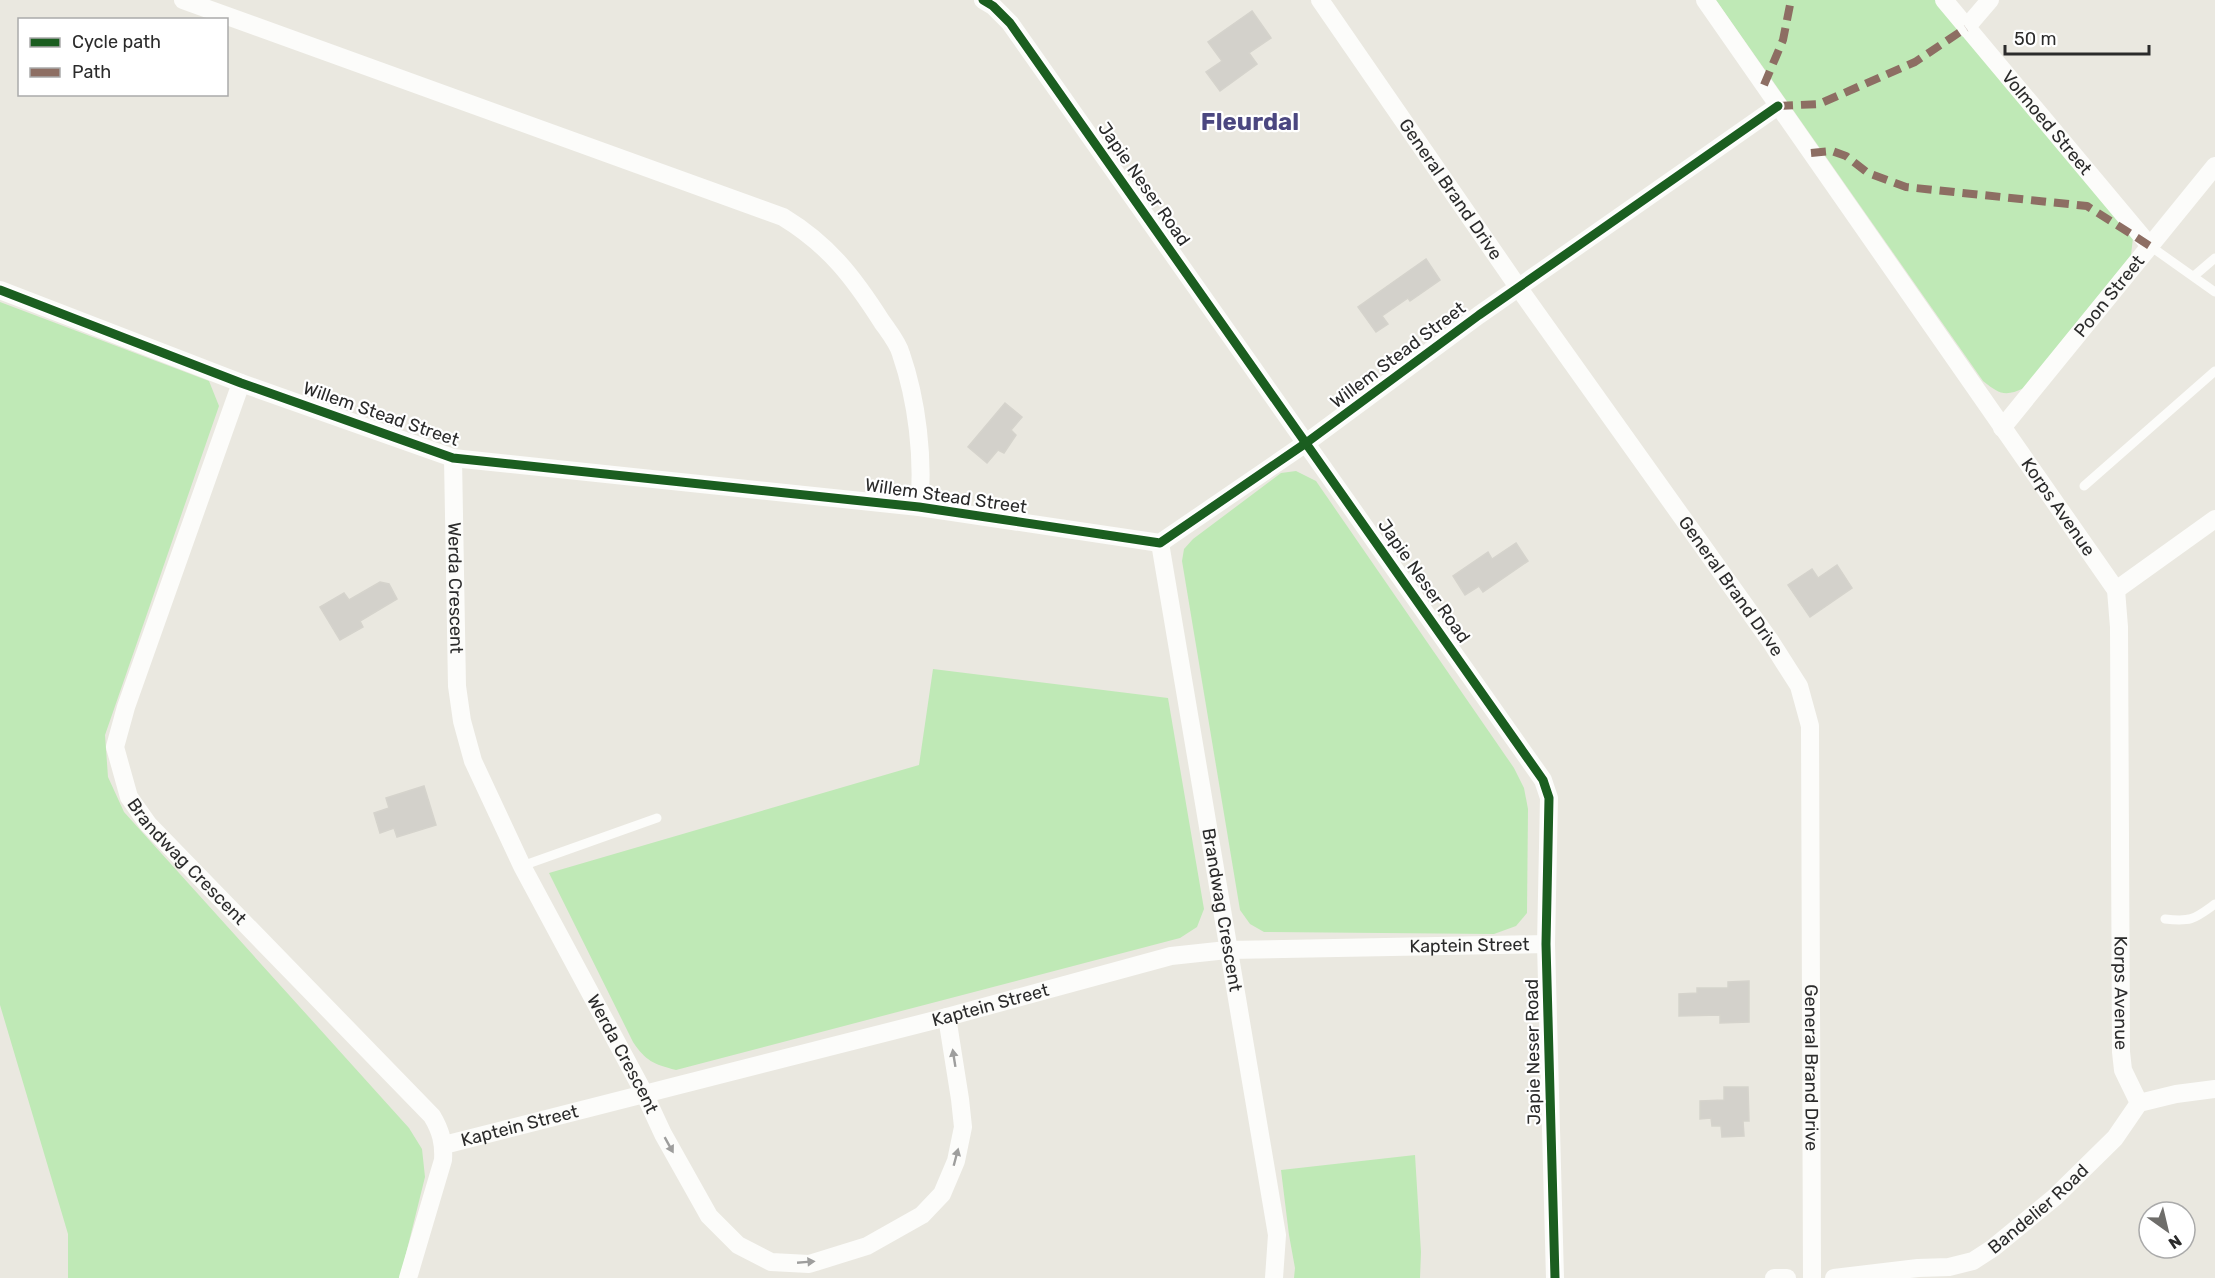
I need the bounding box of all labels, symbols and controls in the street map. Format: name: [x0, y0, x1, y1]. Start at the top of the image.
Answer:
legend: [18, 18, 228, 96]
scale bar: [2005, 18, 2149, 56]
text: 50 m: [2014, 28, 2057, 50]
text: Cycle path: [72, 31, 161, 53]
text: Path: [72, 61, 111, 83]
street label: Volmoed Street: [1997, 66, 2097, 179]
district label: Fleurdal: [1201, 108, 1299, 136]
street label: General Brand Drive: [1394, 114, 1507, 264]
street label: Japie Neser Road: [1093, 118, 1195, 250]
street label: Poon Street: [2069, 251, 2149, 342]
street label: Willem Stead Street: [1326, 297, 1470, 413]
street label: Willem Stead Street: [300, 377, 462, 451]
street label: Korps Avenue: [2017, 454, 2100, 560]
street label: Willem Stead Street: [864, 474, 1028, 518]
street label: General Brand Drive: [1674, 512, 1788, 660]
street label: Japie Neser Road: [1373, 515, 1475, 647]
street label: Werda Crescent: [443, 522, 467, 654]
street label: Brandwag Crescent: [122, 794, 251, 930]
street label: Brandwag Crescent: [1197, 826, 1247, 993]
street label: Kaptein Street: [1409, 933, 1530, 958]
street label: Korps Avenue: [2109, 936, 2132, 1050]
street label: Kaptein Street: [930, 979, 1051, 1031]
street label: Japie Neser Road: [1521, 979, 1545, 1125]
street label: General Brand Drive: [1800, 984, 1823, 1151]
street label: Werda Crescent: [582, 991, 663, 1117]
one-way arrow: [950, 1048, 959, 1067]
street label: Kaptein Street: [459, 1100, 581, 1151]
one-way arrow: [664, 1137, 674, 1154]
one-way arrow: [952, 1148, 961, 1166]
street label: Bandelier Road: [1984, 1159, 2093, 1259]
north arrow: [2137, 1200, 2197, 1260]
text: N: [2165, 1231, 2185, 1253]
one-way arrow: [797, 1257, 816, 1267]

